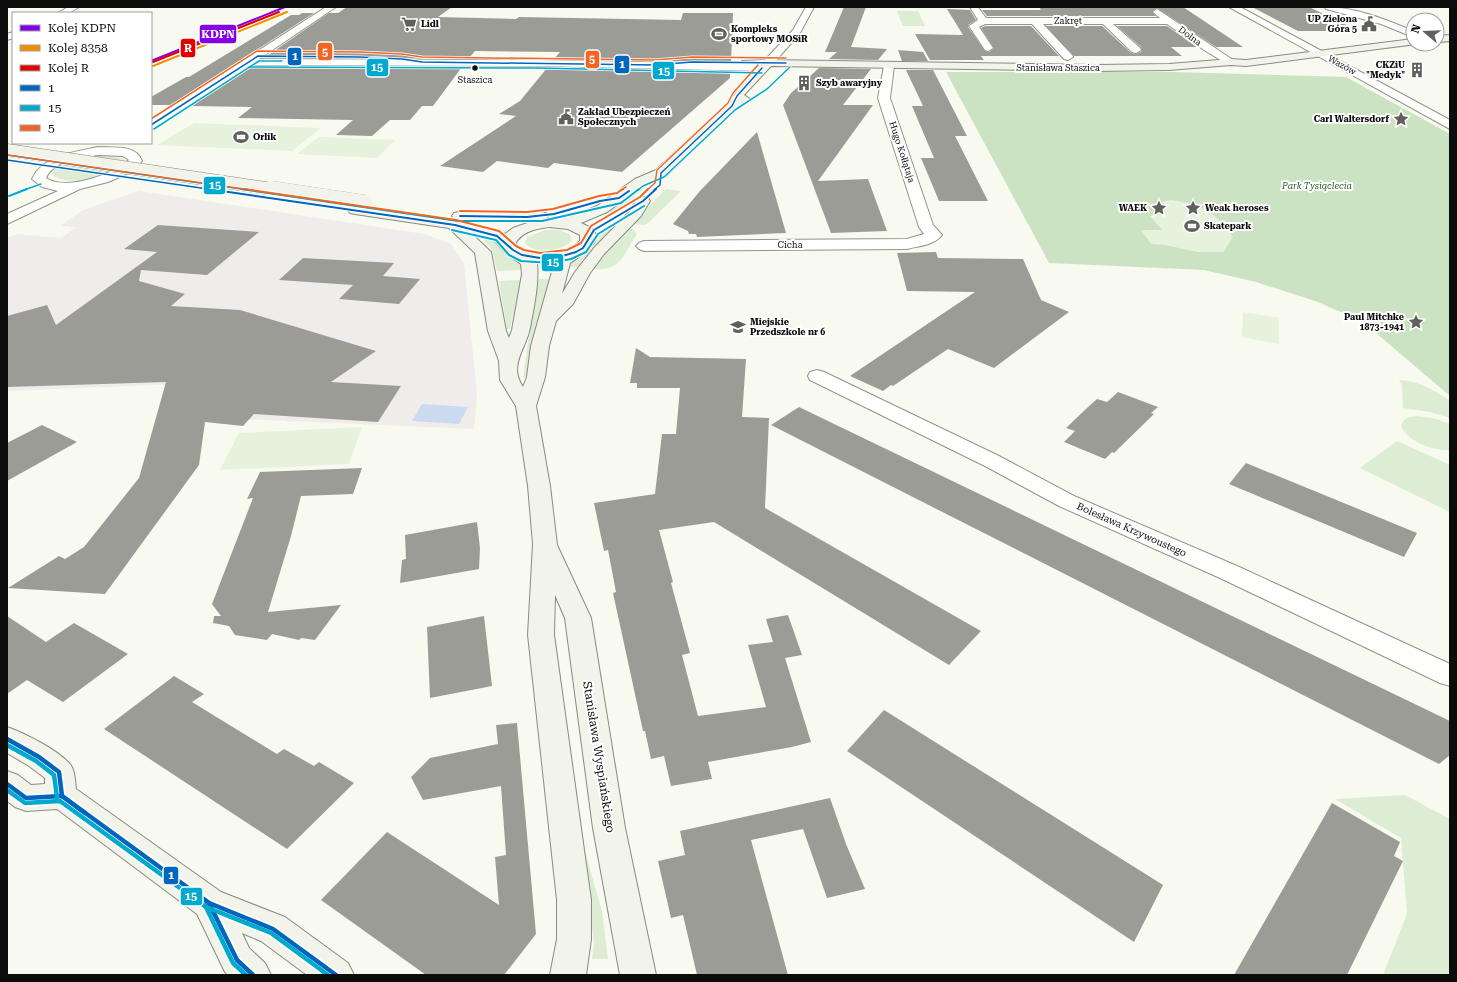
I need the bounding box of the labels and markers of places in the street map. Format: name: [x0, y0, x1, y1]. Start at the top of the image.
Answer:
place label: UP Zielona Góra 5: [1307, 14, 1358, 34]
supermarket icon: Lidl: [400, 15, 418, 33]
public building icon: UP Zielona Góra 5: [1360, 15, 1378, 33]
place label: Lidl: [421, 19, 439, 29]
place label: Kompleks sportowy MOSiR: [731, 24, 808, 44]
sports icon: Kompleks sportowy MOSiR: [710, 25, 728, 43]
place label: CKZiU "Medyk": [1366, 60, 1405, 80]
building icon: CKZiU "Medyk": [1408, 61, 1426, 79]
marker: Staszica: [470, 63, 480, 73]
building icon: Szyb awaryjny: [795, 74, 813, 92]
place label: Staszica: [458, 75, 493, 85]
place label: Szyb awaryjny: [816, 78, 883, 88]
place label: Zakład Ubezpieczeń Społecznych: [578, 107, 670, 127]
public building icon: Zakład Ubezpieczeń Społecznych: [557, 108, 575, 126]
place icon: Carl Waltersdorf: [1392, 110, 1410, 128]
place label: Carl Waltersdorf: [1314, 114, 1390, 124]
sports icon: Orlik: [232, 128, 250, 146]
place label: Orlik: [253, 132, 277, 142]
place icon: WAEK: [1150, 199, 1168, 217]
place icon: Weak heroses: [1184, 199, 1202, 217]
place label: WAEK: [1119, 203, 1147, 213]
place label: Weak heroses: [1205, 203, 1269, 213]
sports icon: Skatepark: [1183, 217, 1201, 235]
place label: Skatepark: [1204, 221, 1252, 231]
place label: Paul Mitchke 1873-1941: [1344, 312, 1405, 332]
place icon: Paul Mitchke 1873-1941: [1407, 313, 1425, 331]
place label: Miejskie Przedszkole nr 6: [750, 317, 825, 337]
school or university icon: Miejskie Przedszkole nr 6: [729, 318, 747, 336]

